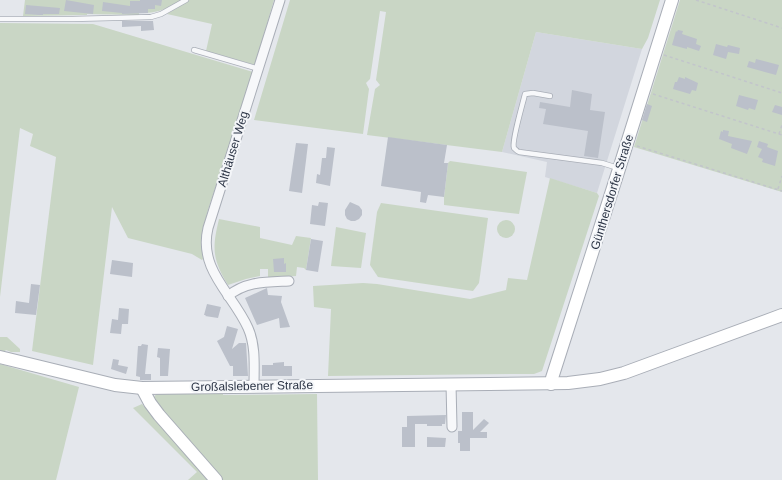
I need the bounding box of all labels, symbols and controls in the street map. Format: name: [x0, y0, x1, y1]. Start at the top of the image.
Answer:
street label: Althäuser Weg: [215, 109, 251, 189]
street label: Günthersdorfer Straße: [588, 132, 636, 251]
street label: Großalslebener Straße: [191, 378, 313, 394]

